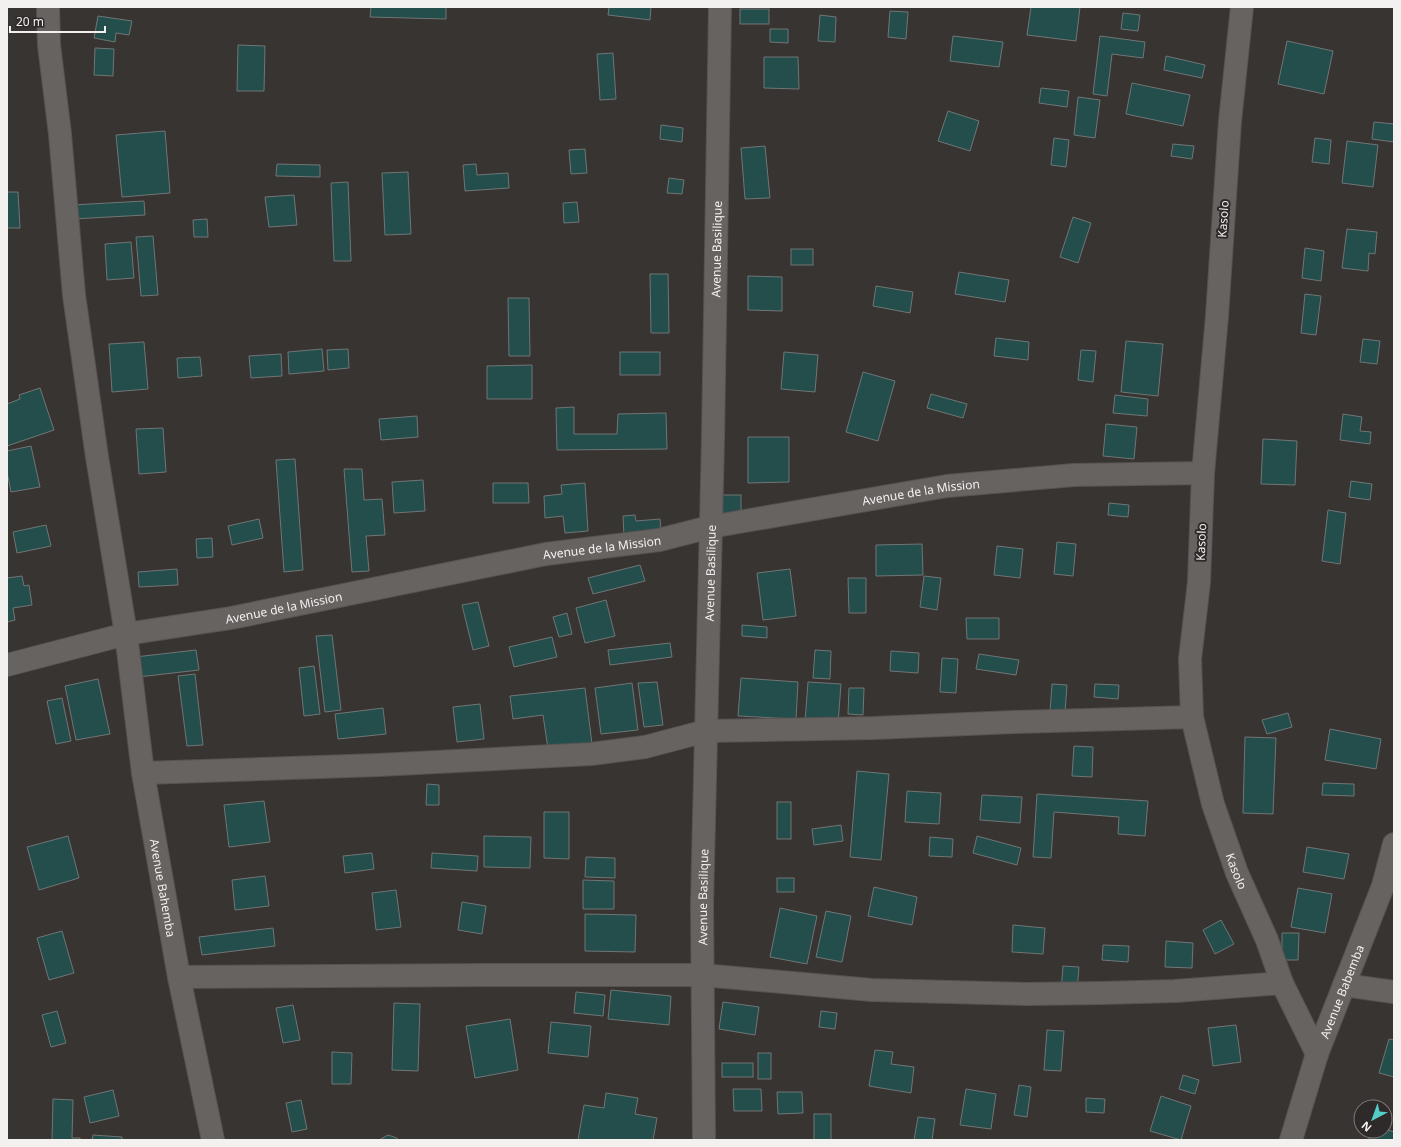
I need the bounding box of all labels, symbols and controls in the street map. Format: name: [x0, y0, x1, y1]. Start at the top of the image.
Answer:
scale bar: [10, 8, 105, 34]
text: 20 m: [16, 13, 44, 30]
street label: Kasolo: [1213, 200, 1233, 238]
street label: Avenue Basilique: [707, 201, 725, 298]
street label: Avenue de la Mission: [861, 475, 980, 509]
street label: Kasolo: [1192, 523, 1210, 561]
street label: Avenue Basilique: [700, 524, 719, 622]
street label: Avenue de la Mission: [542, 531, 662, 563]
street label: Avenue de la Mission: [224, 587, 344, 627]
street label: Avenue Bahemba: [146, 837, 180, 938]
street label: Avenue Basilique: [693, 848, 712, 945]
street label: Kasolo: [1222, 851, 1252, 892]
street label: Avenue Babemba: [1315, 942, 1368, 1041]
north arrow: [1353, 1099, 1393, 1139]
text: N: [1358, 1118, 1374, 1136]

